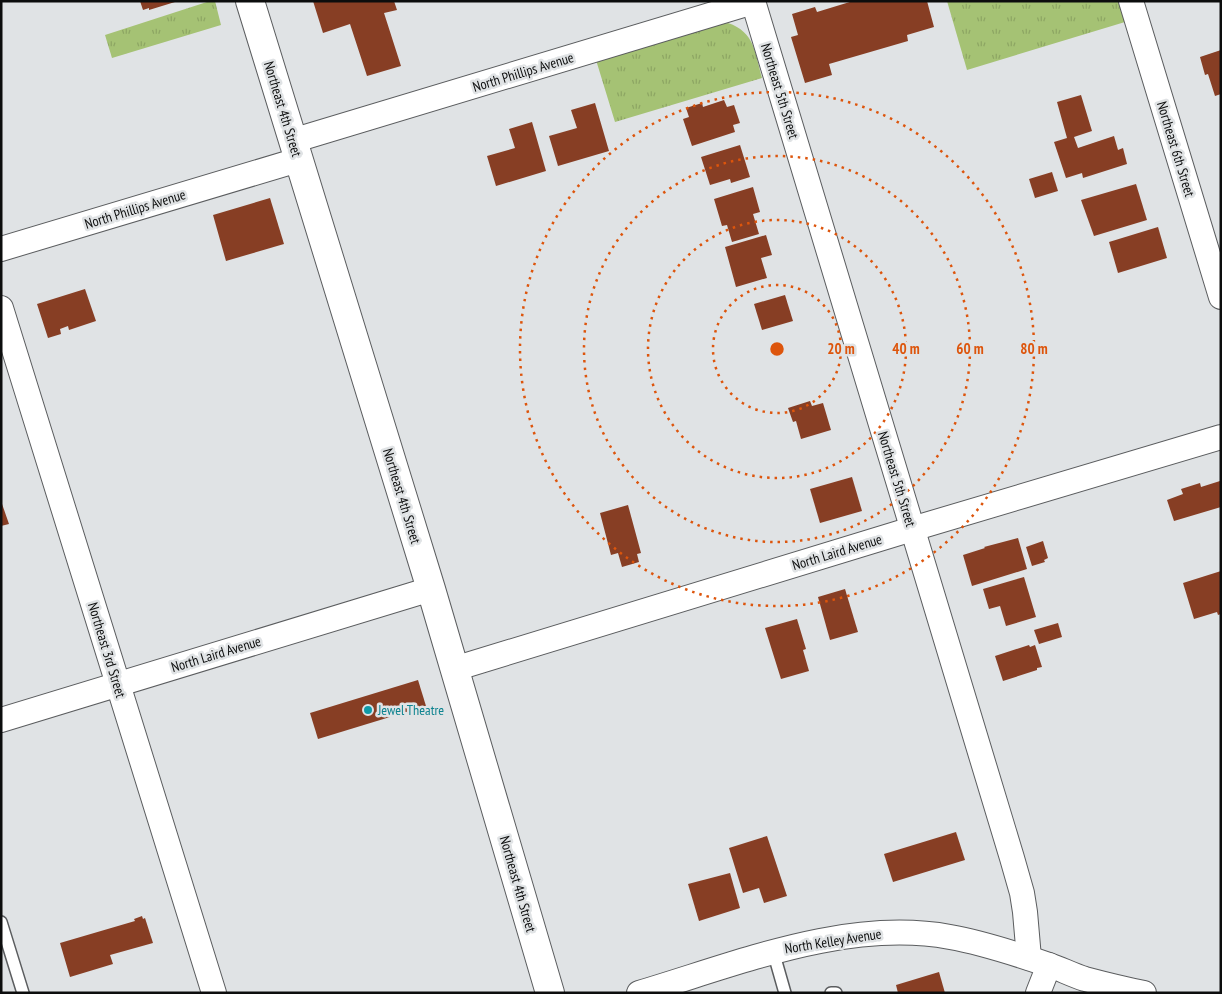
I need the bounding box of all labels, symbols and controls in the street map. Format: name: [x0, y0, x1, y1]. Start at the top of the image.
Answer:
street label: Northeast 5th Street: [757, 41, 803, 141]
street label: North Phillips Avenue: [470, 48, 576, 96]
street label: Northeast 4th Street: [260, 59, 306, 159]
street label: Northeast 6th Street: [1153, 99, 1199, 199]
street label: North Phillips Avenue: [82, 185, 188, 233]
text: 20 m: [827, 339, 855, 358]
text: 40 m: [892, 339, 920, 358]
text: 60 m: [956, 339, 984, 358]
text: 80 m: [1020, 339, 1048, 358]
centre of rings: [768, 340, 786, 358]
street label: Northeast 5th Street: [874, 429, 920, 529]
street label: Northeast 4th Street: [379, 446, 425, 546]
street label: North Laird Avenue: [790, 530, 884, 574]
street label: Northeast 3rd Street: [84, 600, 130, 700]
street label: North Laird Avenue: [169, 632, 263, 676]
place label: Jewel Theatre: [377, 701, 444, 719]
marker: Jewel Theatre: [362, 704, 374, 716]
street label: Northeast 4th Street: [496, 834, 540, 934]
street label: North Kelley Avenue: [783, 924, 883, 958]

